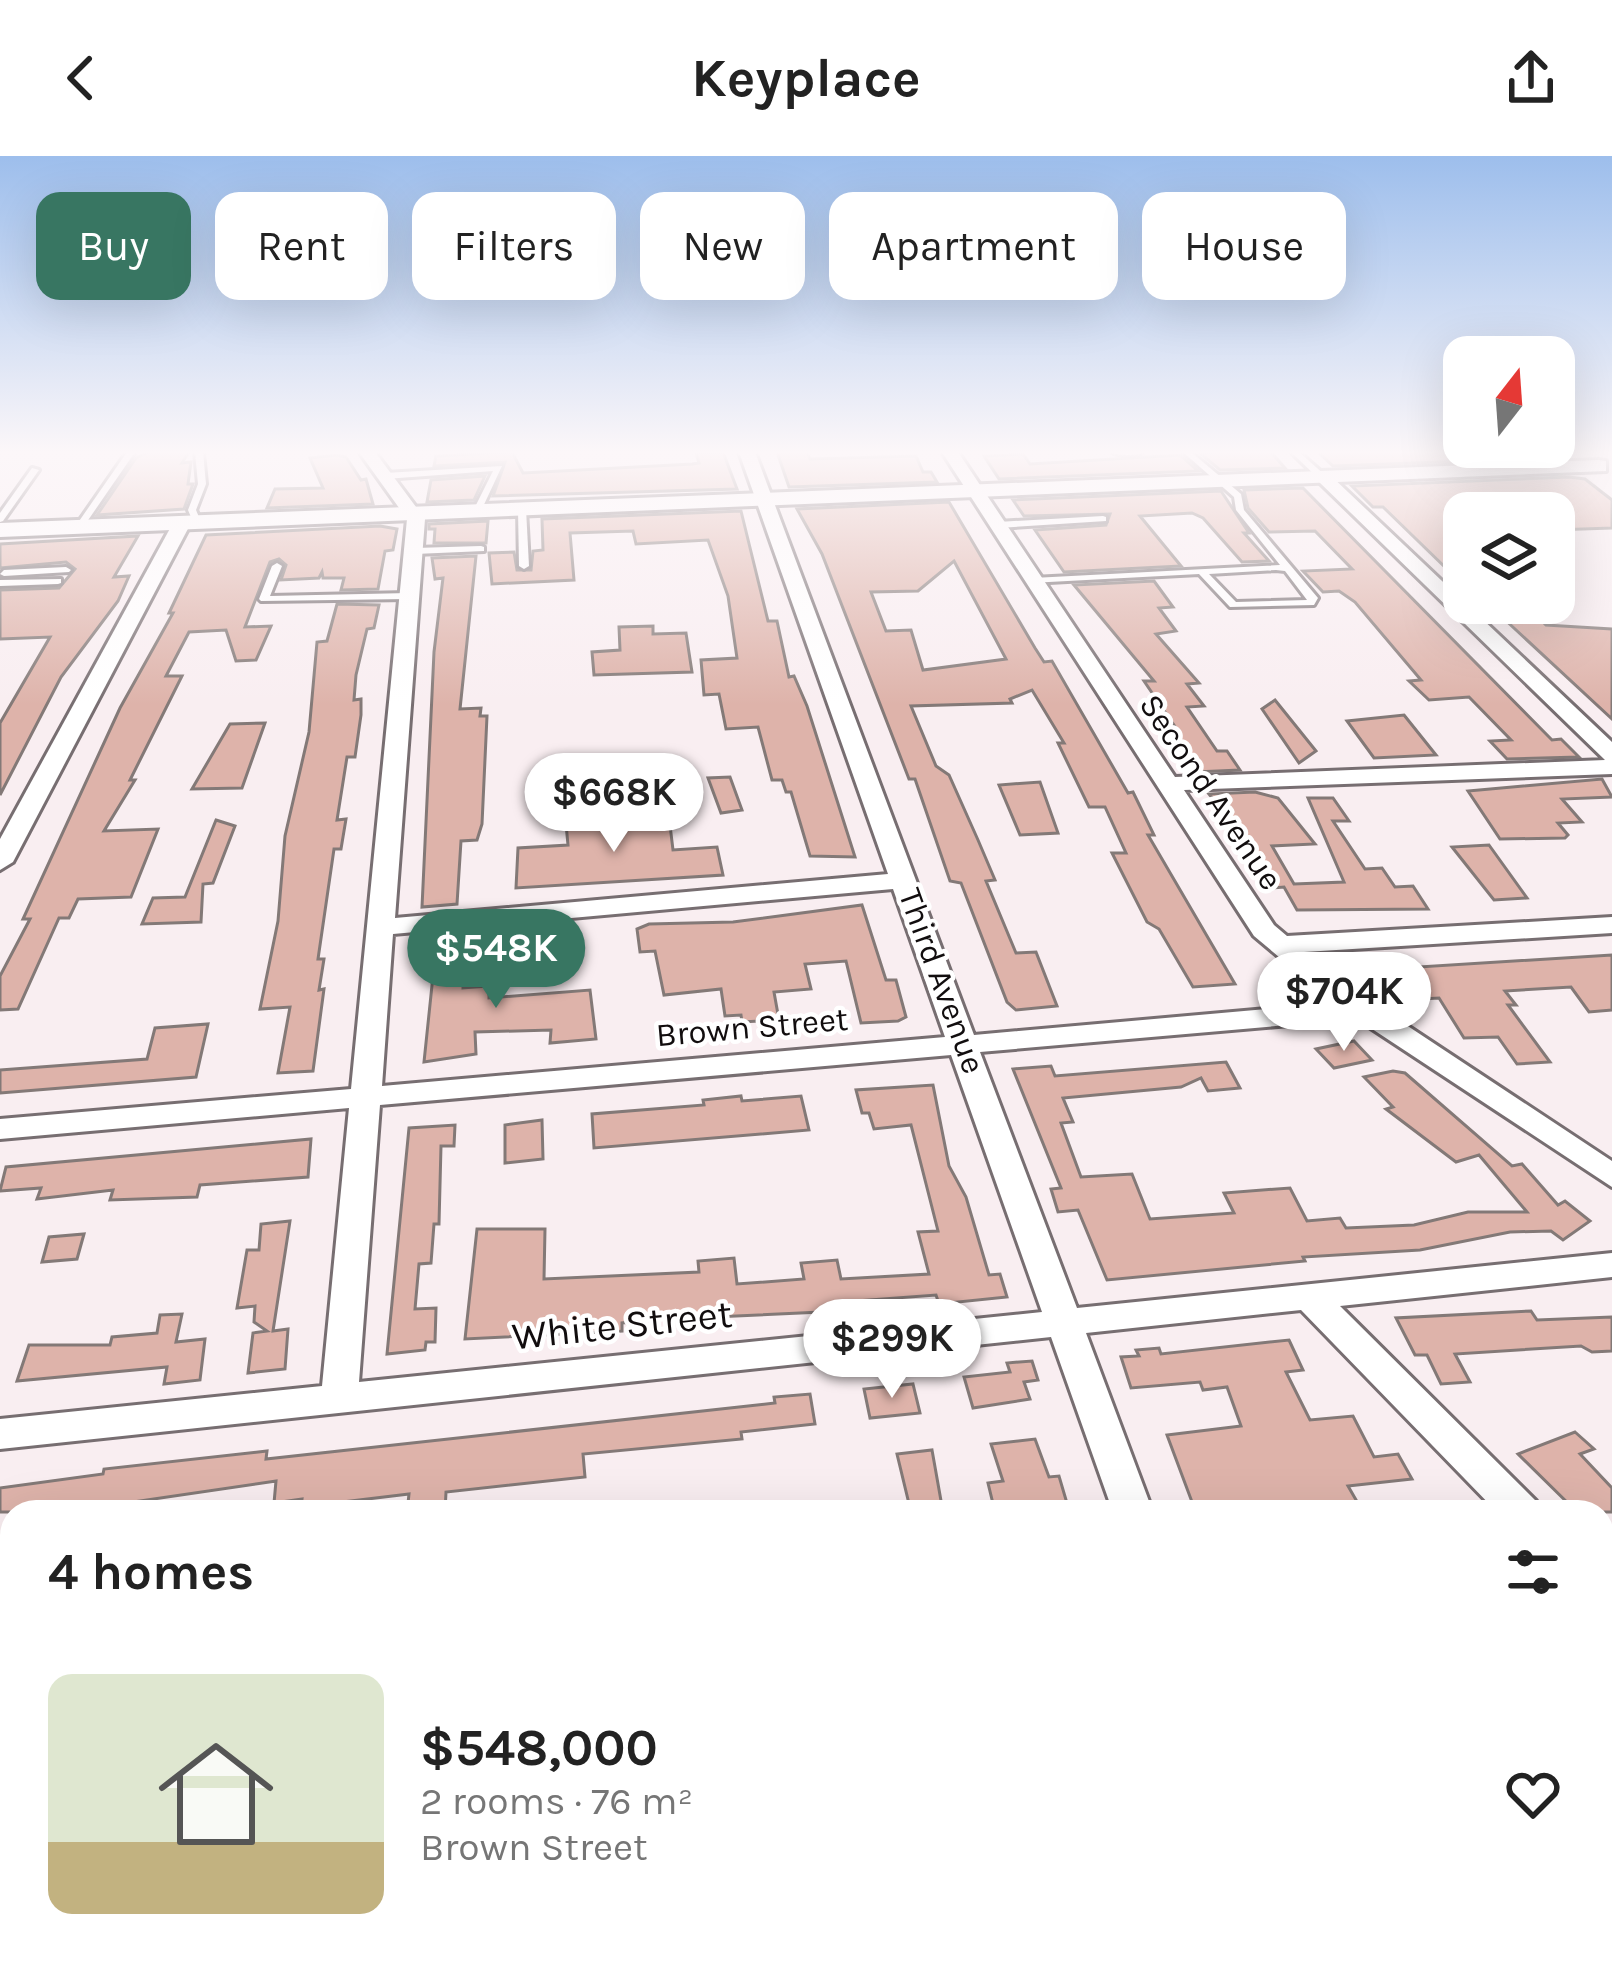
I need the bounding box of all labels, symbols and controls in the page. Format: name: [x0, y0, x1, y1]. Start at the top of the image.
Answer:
icon: back: [48, 45, 114, 111]
icon: share: [1498, 45, 1564, 111]
text: Keyplace: [691, 46, 921, 110]
chip: Buy: [36, 192, 191, 300]
chip: Rent: [215, 192, 388, 300]
chip: Filters: [412, 192, 616, 300]
chip: New: [640, 192, 805, 300]
chip: Apartment: [829, 192, 1118, 300]
chip: House: [1142, 192, 1346, 300]
north arrow: [1443, 336, 1575, 468]
map controls: [1443, 336, 1575, 624]
button: layers: [1443, 492, 1575, 624]
street label: Second Avenue: [1132, 687, 1290, 897]
pin: $668K: [530, 753, 698, 855]
text: $668K: [552, 769, 676, 815]
street label: Third Avenue: [891, 883, 993, 1079]
pin: $548K: [412, 909, 580, 1011]
text: $548K: [434, 925, 558, 971]
pin: $704K: [1260, 952, 1428, 1054]
text: $704K: [1284, 968, 1404, 1014]
street label: Brown Street: [654, 1000, 850, 1054]
street label: White Street: [510, 1291, 734, 1359]
pin: $299K: [808, 1299, 976, 1401]
text: $299K: [830, 1315, 954, 1361]
icon: filters: [1500, 1539, 1566, 1605]
text: 4 homes: [48, 1542, 254, 1602]
text: $548,000: [420, 1718, 658, 1778]
icon: home: [144, 1722, 288, 1866]
icon: heart: [1500, 1761, 1566, 1827]
text: 2 rooms · 76 m²: [420, 1778, 693, 1824]
text: Brown Street: [420, 1824, 648, 1870]

